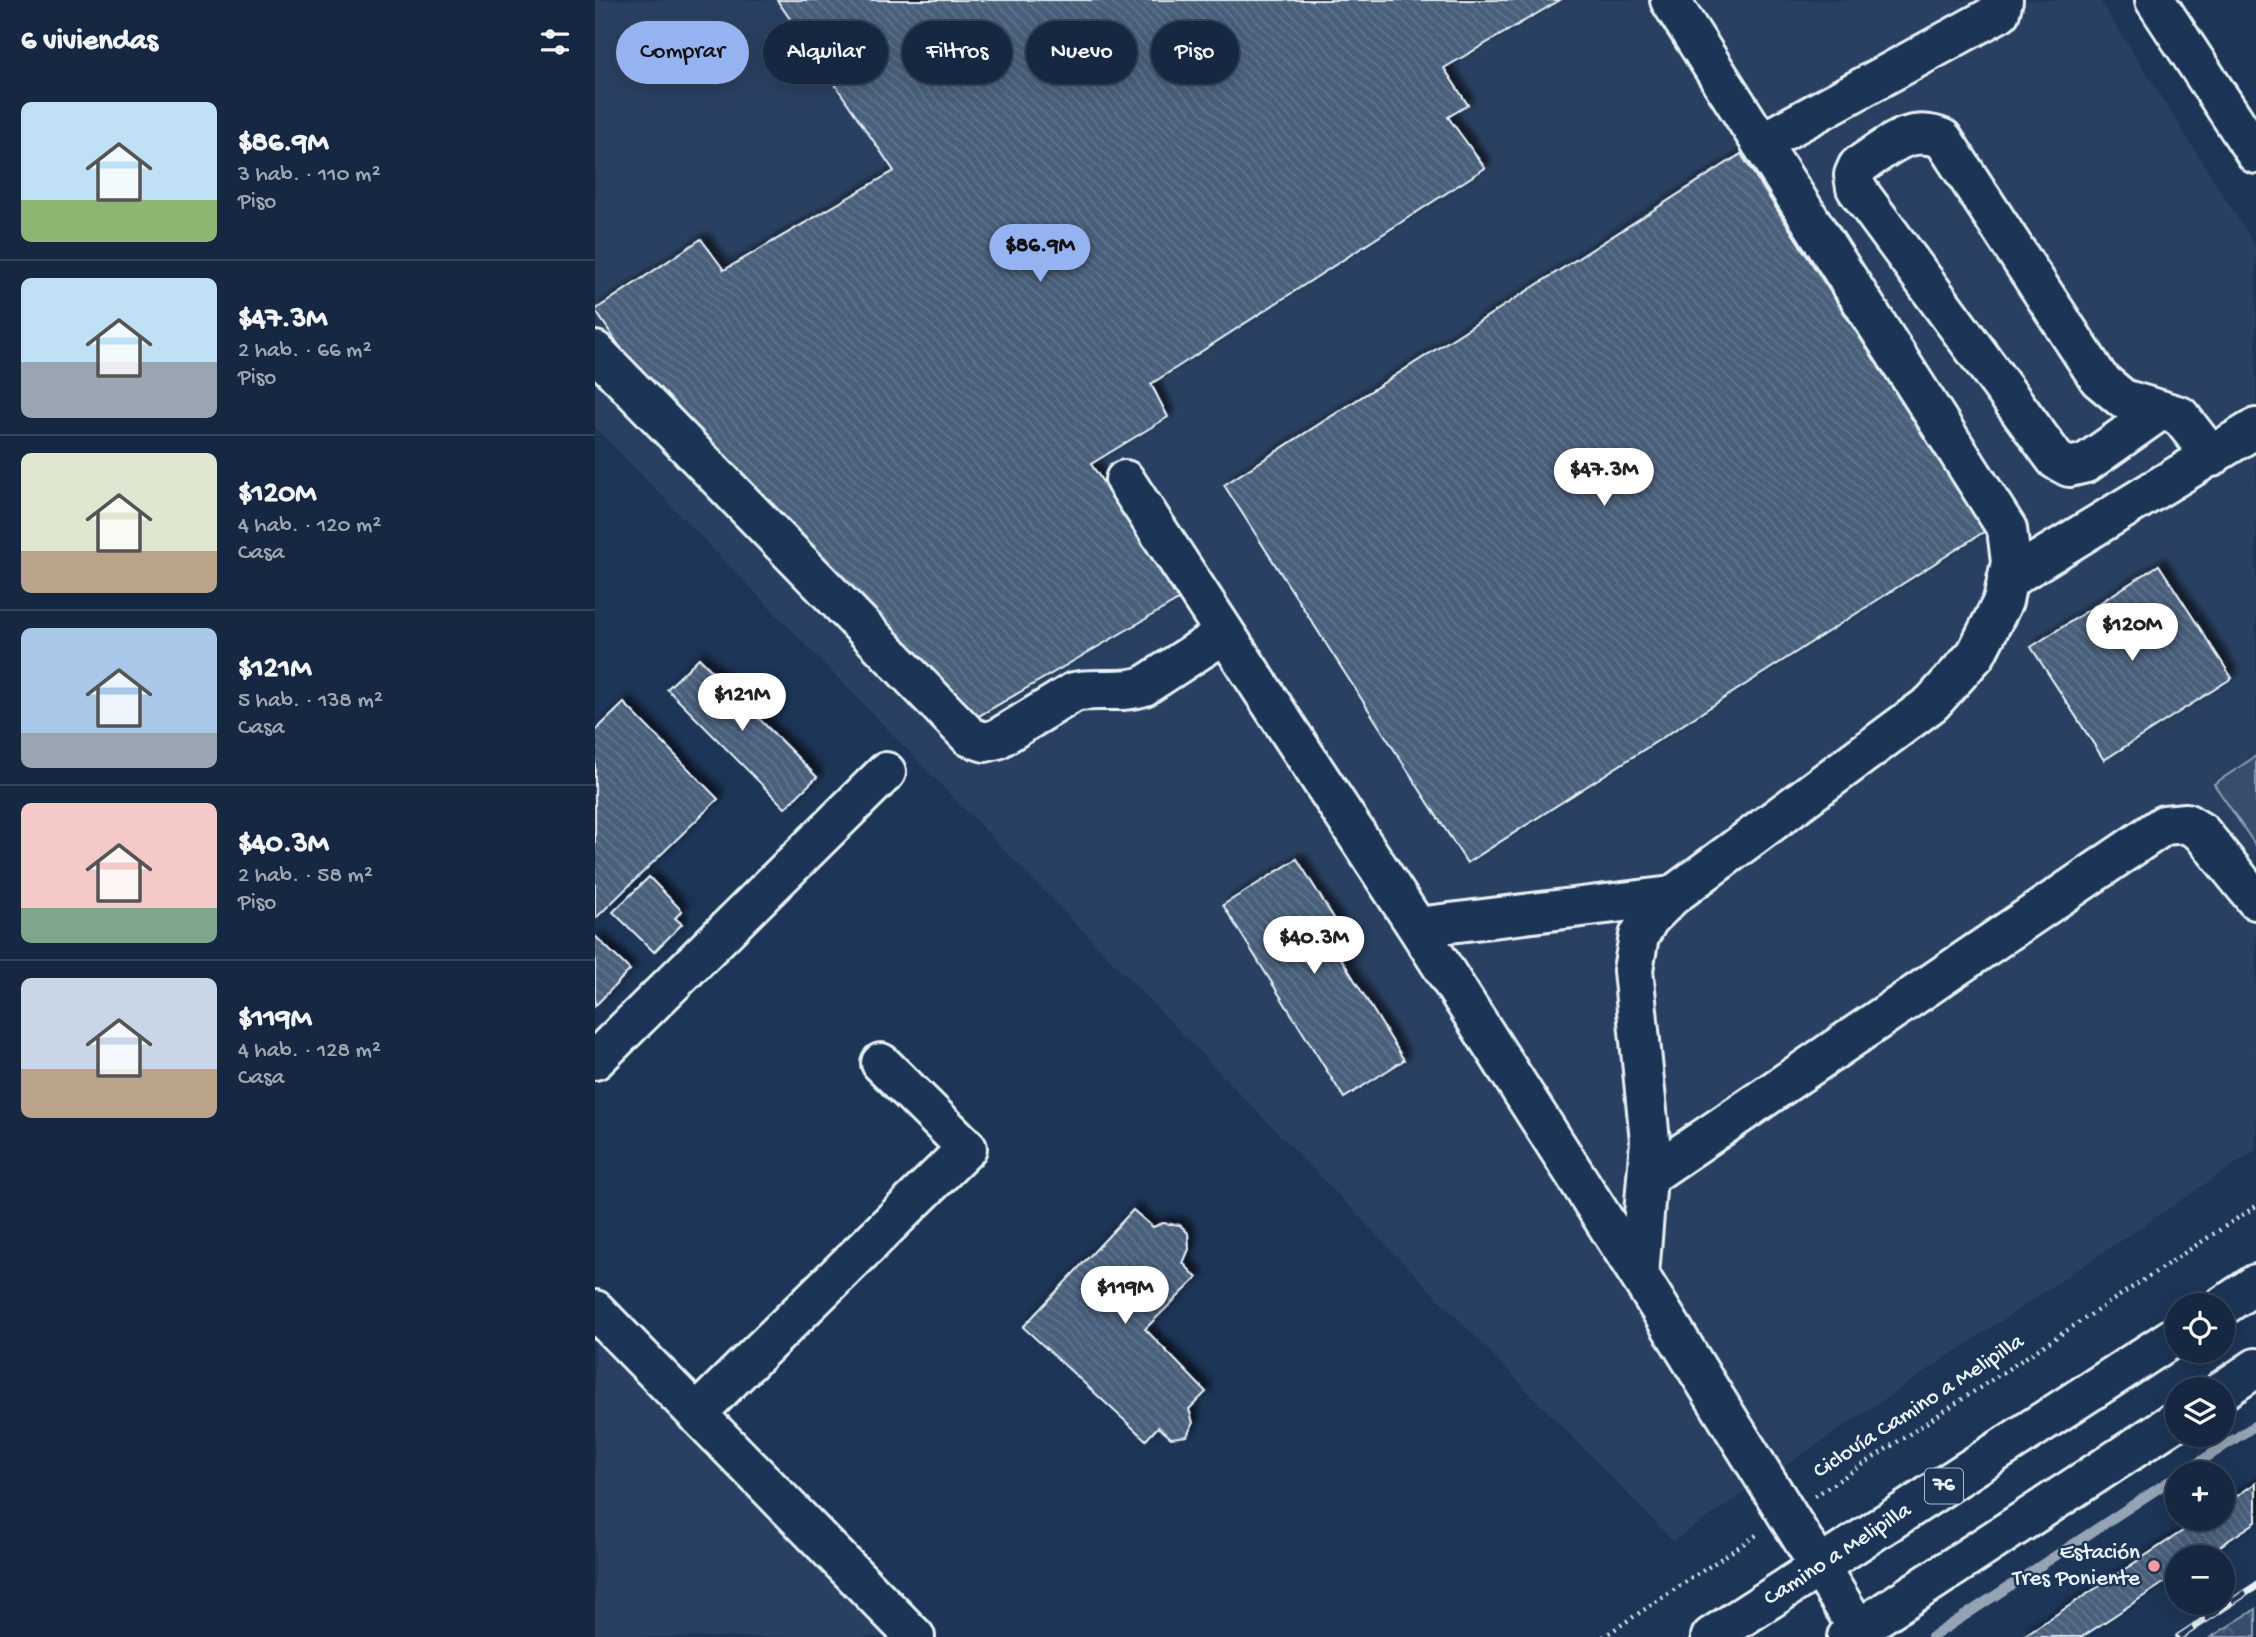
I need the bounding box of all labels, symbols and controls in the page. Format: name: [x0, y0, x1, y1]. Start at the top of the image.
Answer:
chip: Comprar: [616, 21, 749, 84]
chip: Alquilar: [763, 21, 888, 84]
chip: Filtros: [902, 21, 1012, 84]
chip: Nuevo: [1026, 21, 1137, 84]
chip: Piso: [1151, 21, 1239, 84]
icon: filters: [536, 23, 574, 61]
text: 6 viviendas: [21, 25, 158, 60]
text: $86.9M: [238, 127, 328, 162]
icon: home: [77, 130, 161, 214]
text: 3 hab. · 110 m²: [238, 162, 381, 189]
text: Piso: [238, 189, 276, 216]
pin: $86.9M: [983, 224, 1097, 284]
text: $86.9M: [1005, 233, 1075, 260]
text: $47.3M: [238, 303, 327, 338]
icon: home: [77, 306, 161, 390]
text: 2 hab. · 66 m²: [238, 338, 372, 365]
text: Piso: [238, 365, 276, 392]
pin: $47.3M: [1547, 448, 1661, 508]
text: $47.3M: [1570, 457, 1638, 484]
text: $120M: [238, 478, 316, 513]
icon: home: [77, 481, 161, 565]
text: 4 hab. · 120 m²: [238, 513, 381, 540]
text: Casa: [238, 540, 284, 567]
pin: $120M: [2083, 604, 2181, 663]
text: $120M: [2102, 612, 2162, 639]
text: $121M: [238, 653, 311, 688]
icon: home: [77, 656, 161, 740]
pin: $121M: [693, 674, 791, 733]
text: $121M: [714, 682, 770, 709]
text: 5 hab. · 138 m²: [238, 688, 383, 715]
text: Casa: [238, 715, 284, 742]
text: $40.3M: [238, 828, 329, 863]
icon: home: [77, 831, 161, 915]
text: 2 hab. · 58 m²: [238, 863, 373, 890]
text: Piso: [238, 890, 276, 917]
pin: $40.3M: [1257, 916, 1371, 976]
text: $40.3M: [1279, 925, 1349, 952]
text: $119M: [238, 1003, 312, 1038]
icon: home: [77, 1006, 161, 1090]
text: 4 hab. · 128 m²: [238, 1038, 381, 1065]
text: Casa: [238, 1065, 284, 1092]
pin: $119M: [1076, 1266, 1174, 1326]
text: $119M: [1097, 1275, 1153, 1302]
map controls: [2165, 1293, 2235, 1615]
button: locate: [2165, 1293, 2235, 1363]
street label: Ciclovía Camino a Melipilla: [1809, 1328, 2030, 1485]
button: layers: [2165, 1377, 2235, 1447]
button: +: [2165, 1461, 2235, 1531]
road number: 76: [1925, 1468, 1963, 1504]
street label: Camino a Melipilla: [1759, 1497, 1918, 1613]
place label: Estación Tres Poniente: [2011, 1540, 2141, 1593]
button: −: [2165, 1545, 2235, 1615]
marker: Estación Tres Poniente: [2146, 1558, 2162, 1574]

